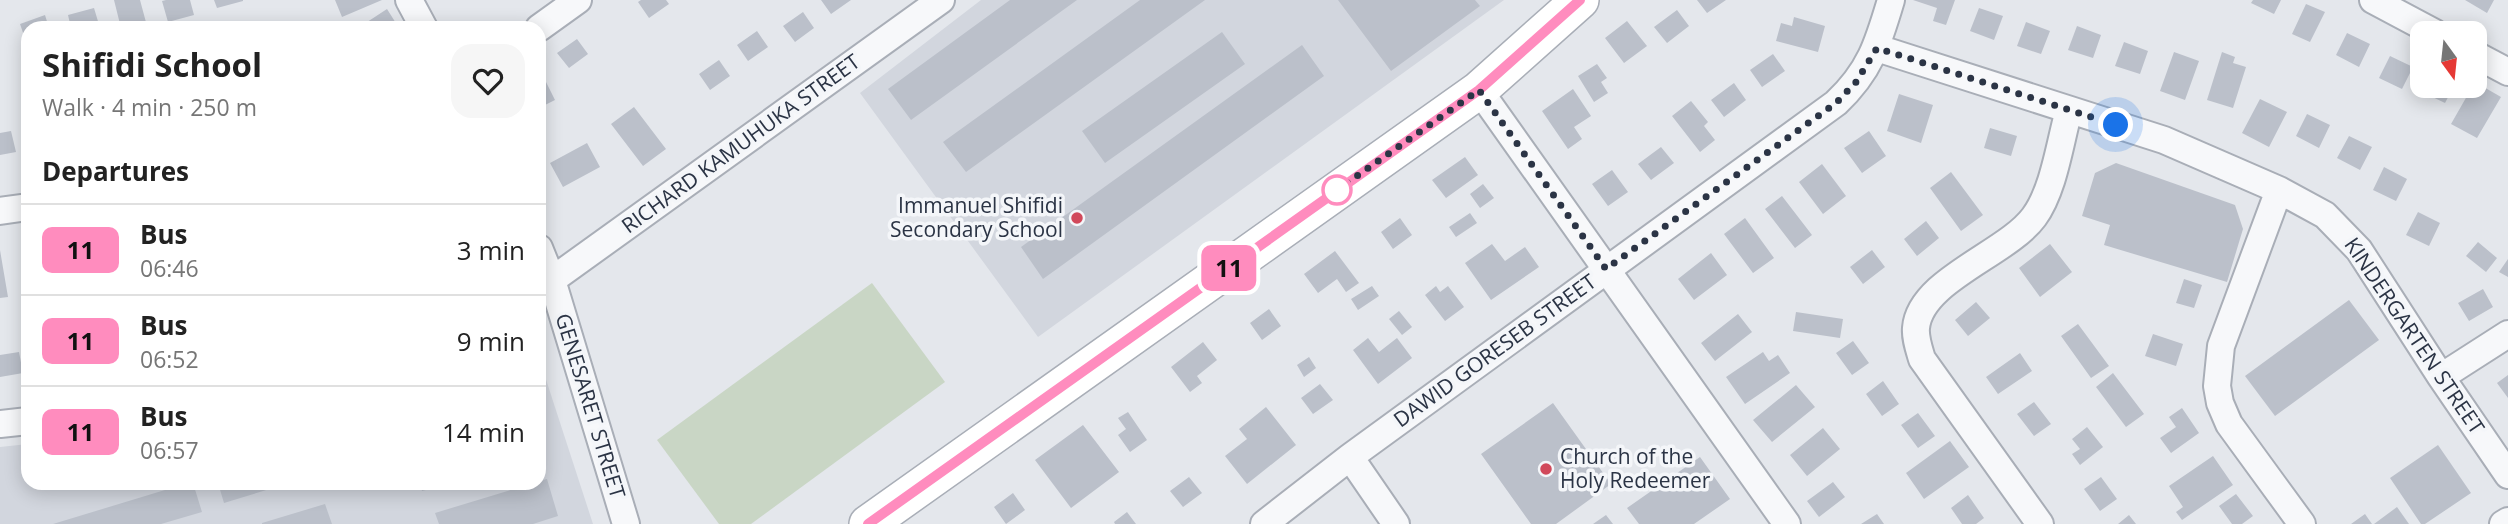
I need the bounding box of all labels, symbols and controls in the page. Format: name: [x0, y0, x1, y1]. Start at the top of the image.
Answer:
north arrow: [2410, 21, 2487, 98]
map controls: [2410, 21, 2487, 98]
text: Shifidi School: [42, 42, 262, 87]
button: heart: [451, 44, 525, 118]
street label: RICHARD KAMUHUKA STREET: [616, 47, 866, 239]
text: Walk · 4 min · 250 m: [42, 91, 257, 123]
your location: [2098, 107, 2133, 142]
text: Departures: [42, 153, 189, 189]
unlabelled marker: [1322, 175, 1352, 205]
place label: Immanuel Shifidi Secondary School: [890, 191, 1063, 243]
marker: Immanuel Shifidi Secondary School: [1069, 210, 1085, 226]
text: Bus: [140, 216, 187, 252]
text: 3 min: [457, 232, 525, 268]
street label: KINDERGARTEN STREET: [2339, 232, 2491, 440]
text: 11: [67, 233, 94, 266]
line badge: 11: [1198, 245, 1260, 291]
text: 11: [1215, 251, 1243, 284]
text: 06:46: [140, 252, 199, 284]
street label: DAWID GORESEB STREET: [1388, 267, 1602, 433]
text: Bus: [140, 307, 187, 343]
street label: GENESARET STREET: [550, 310, 633, 502]
text: 9 min: [457, 323, 525, 359]
text: 11: [67, 324, 94, 357]
text: 06:52: [140, 343, 199, 375]
text: Bus: [140, 398, 187, 434]
text: 14 min: [442, 414, 525, 450]
text: 11: [67, 415, 94, 448]
text: 06:57: [140, 434, 199, 466]
place label: Church of the Holy Redeemer: [1560, 442, 1711, 494]
marker: Church of the Holy Redeemer: [1538, 461, 1554, 477]

